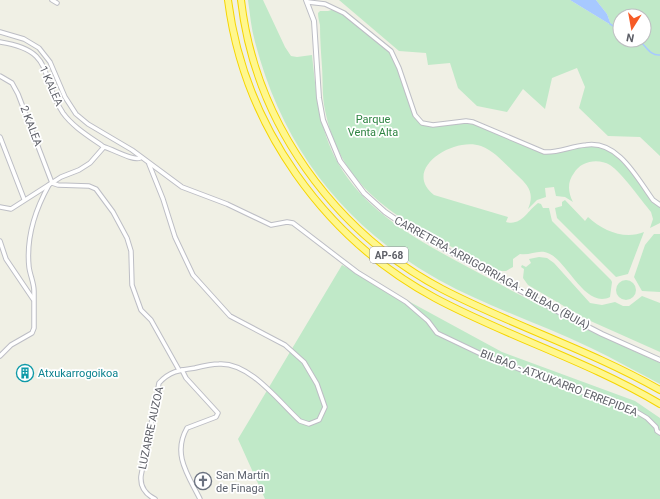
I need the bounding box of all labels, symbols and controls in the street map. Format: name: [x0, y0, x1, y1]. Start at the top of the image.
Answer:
north arrow: [612, 8, 652, 48]
text: N: [625, 30, 635, 44]
street label: 1 KALEA: [36, 64, 66, 109]
street label: 2 KALEA: [17, 104, 45, 149]
park label: Parque Venta Alta: [348, 113, 398, 139]
street label: CARRETERA ARRIGORRIAGA - BILBAO (BUIA): [392, 214, 592, 332]
road number: AP-68: [370, 247, 408, 263]
street label: BILBAO - ATXUKARRO ERREPIDEA: [479, 347, 640, 419]
building icon: Atxukarrogoikoa: [15, 363, 35, 383]
place label: Atxukarrogoikoa: [38, 367, 118, 380]
street label: LUZARRE AUZOA: [136, 385, 166, 471]
place label: San Martín de Finaga: [216, 469, 269, 495]
church icon: San Martín de Finaga: [193, 471, 213, 491]

